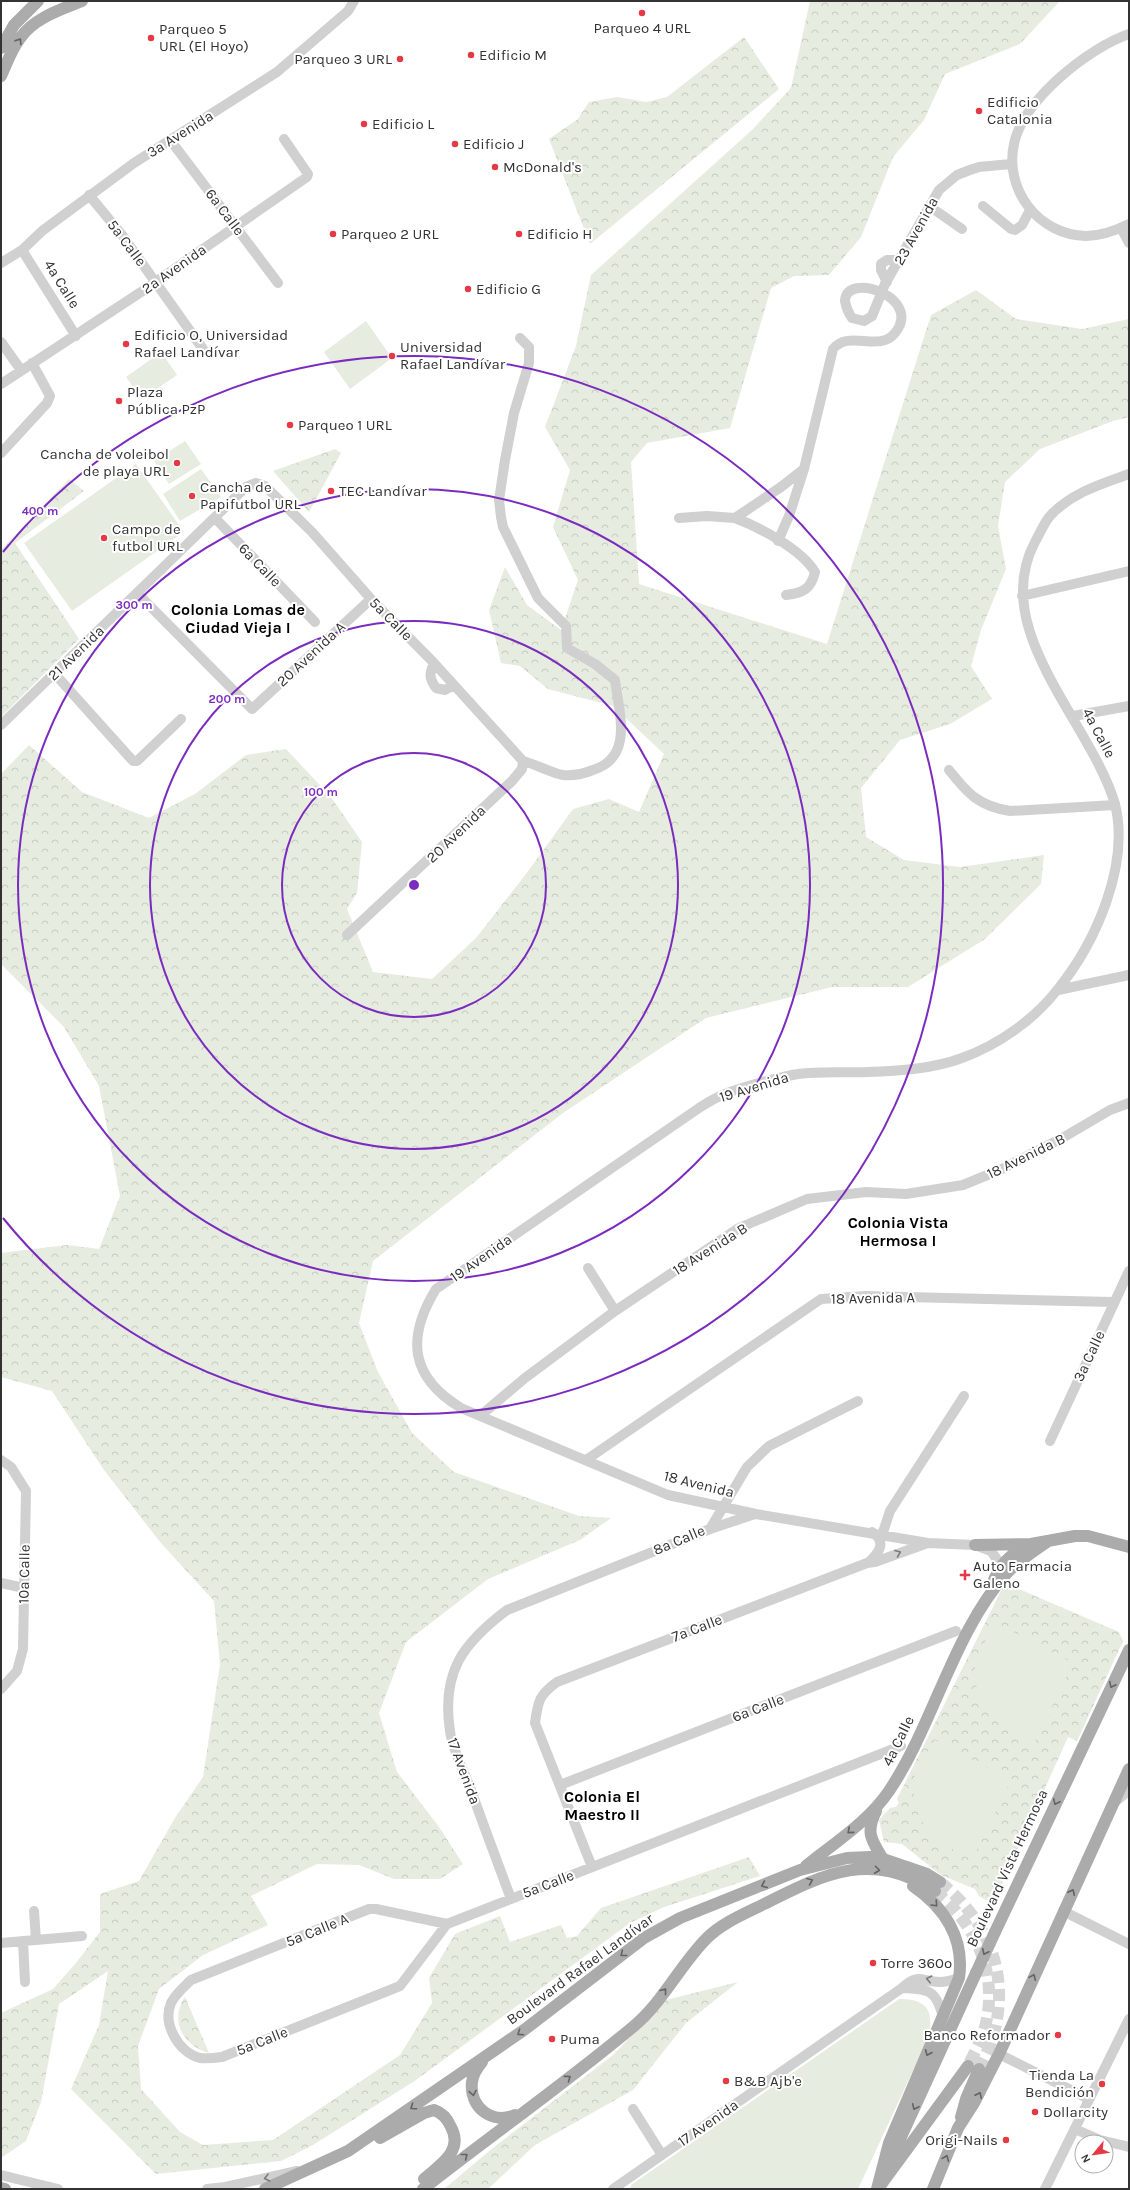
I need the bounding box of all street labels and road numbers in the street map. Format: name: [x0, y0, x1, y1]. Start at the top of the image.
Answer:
street label: 3a Avenida: [143, 107, 217, 161]
street label: 6a Calle: [202, 185, 248, 239]
street label: 23 Avenida: [890, 194, 942, 268]
street label: 5a Calle: [104, 216, 150, 270]
street label: 2a Avenida: [138, 240, 210, 298]
street label: 4a Calle: [40, 256, 84, 312]
street label: 6a Calle: [235, 539, 285, 591]
street label: 5a Calle: [366, 594, 416, 644]
street label: 20 Avenida A: [273, 617, 349, 690]
street label: 21 Avenida: [44, 622, 108, 684]
street label: 4a Calle: [1078, 705, 1120, 761]
street label: 20 Avenida: [423, 801, 489, 867]
street label: 19 Avenida: [717, 1068, 791, 1106]
street label: 18 Avenida B: [984, 1129, 1068, 1183]
street label: 18 Avenida B: [669, 1219, 751, 1279]
street label: 19 Avenida: [447, 1230, 515, 1286]
street label: 18 Avenida A: [831, 1288, 916, 1308]
street label: 3a Calle: [1069, 1328, 1109, 1384]
street label: 18 Avenida: [662, 1467, 736, 1501]
street label: 8a Calle: [650, 1521, 708, 1559]
street label: 10a Calle: [14, 1544, 34, 1604]
street label: 7a Calle: [669, 1610, 725, 1646]
street label: 6a Calle: [730, 1690, 786, 1726]
street label: 4a Calle: [878, 1713, 918, 1769]
street label: 17 Avenida: [444, 1735, 484, 1807]
street label: Boulevard Vista Hermosa: [963, 1786, 1051, 1950]
street label: 5a Calle: [520, 1866, 576, 1902]
street label: 5a Calle A: [283, 1909, 351, 1951]
street label: Boulevard Rafael Landívar: [503, 1909, 658, 2028]
street label: 5a Calle: [234, 2023, 290, 2059]
street label: 17 Avenida: [674, 2096, 742, 2150]

